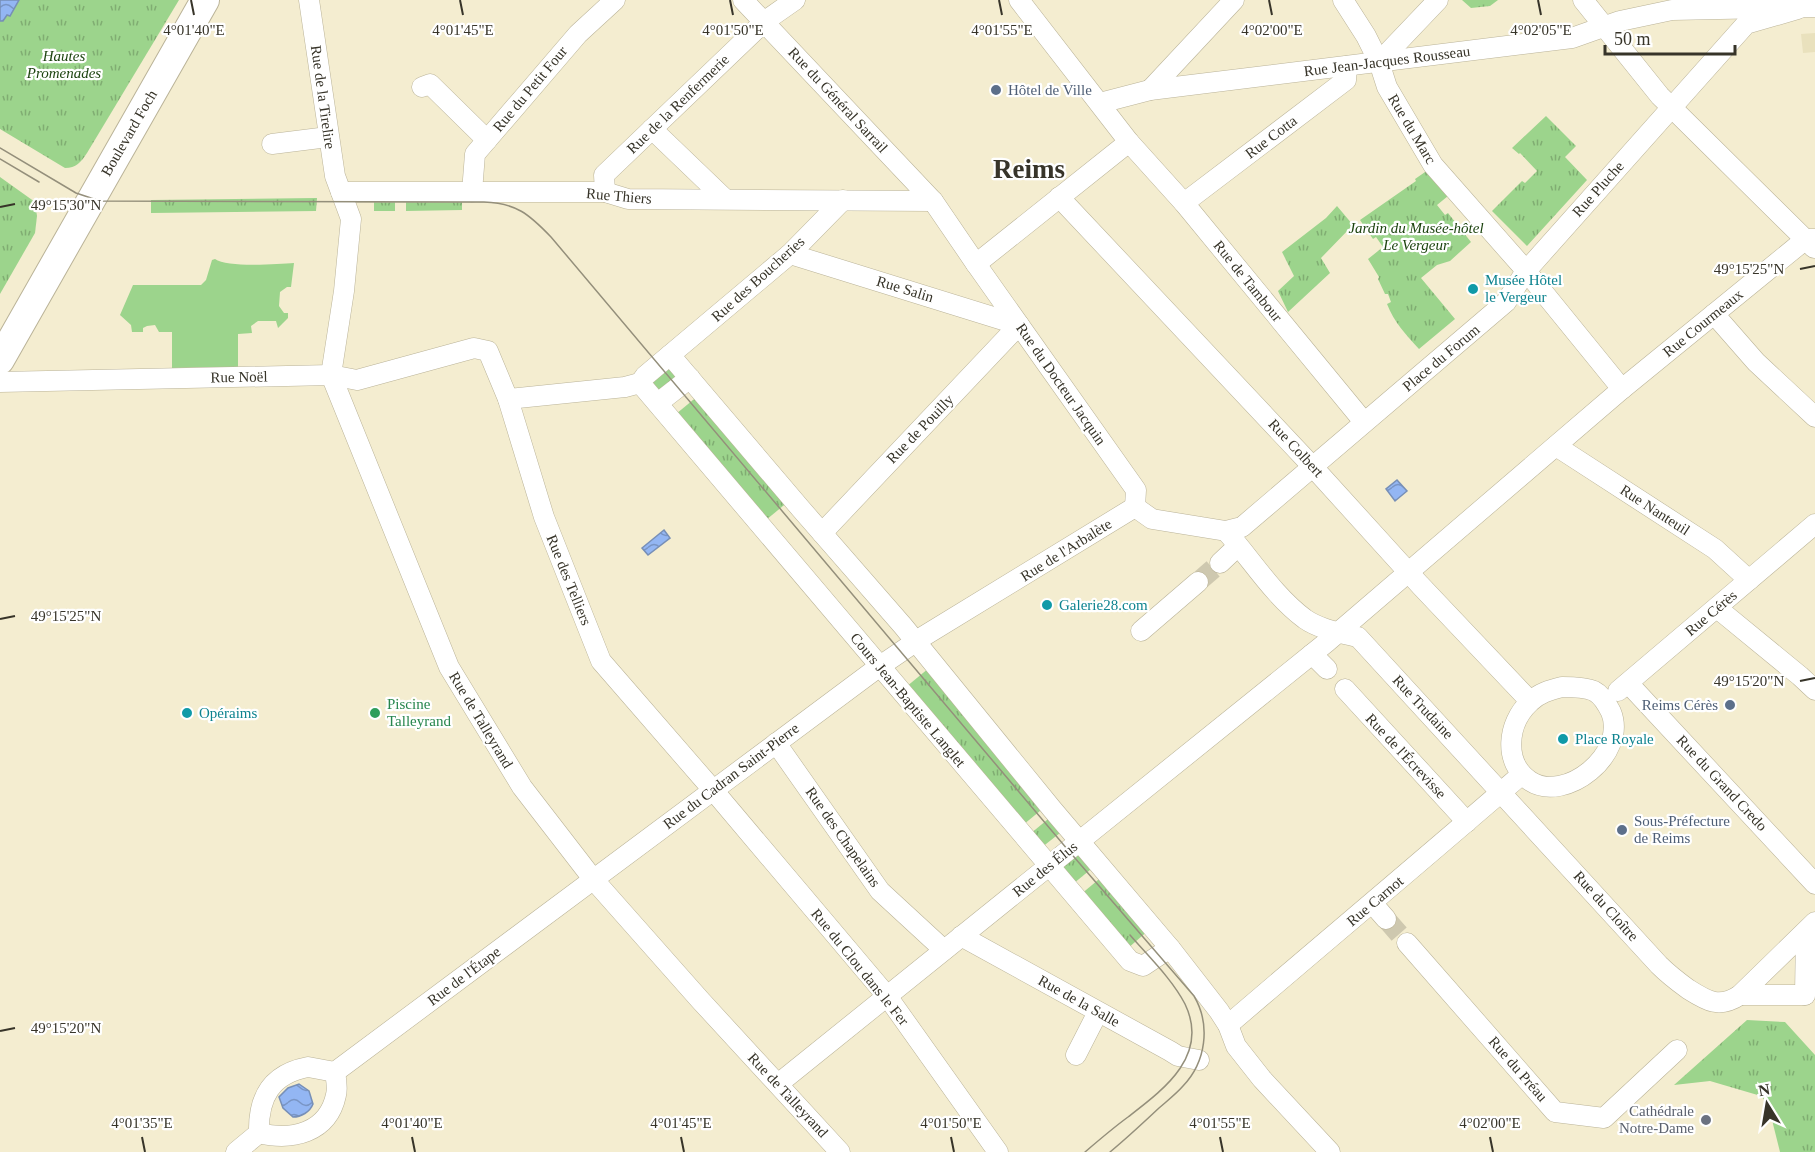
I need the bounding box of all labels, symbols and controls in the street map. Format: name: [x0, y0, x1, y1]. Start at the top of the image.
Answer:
scale bar: [1605, 18, 1736, 56]
text: 4°01'40"E: [163, 22, 225, 38]
text: 4°01'45"E: [432, 22, 494, 38]
text: 4°01'50"E: [702, 22, 764, 38]
text: 4°01'55"E: [971, 22, 1033, 38]
text: 4°02'00"E: [1241, 22, 1303, 38]
text: 4°02'05"E: [1510, 22, 1572, 38]
text: 50 m: [1614, 29, 1651, 49]
street label: Rue du Petit Four: [490, 43, 570, 135]
street label: Rue Jean-Jacques Rousseau: [1303, 43, 1472, 79]
street label: Rue de la Tirelire: [308, 44, 338, 150]
street label: Rue du Général Sarrail: [785, 44, 891, 156]
park label: Hautes Promenades: [26, 48, 101, 81]
street label: Rue de la Renfermerie: [624, 51, 732, 157]
place label: Hôtel de Ville: [1008, 82, 1092, 98]
marker: Hôtel de Ville: [989, 83, 1003, 97]
street label: Boulevard Foch: [98, 87, 160, 179]
street label: Rue du Marc: [1385, 91, 1439, 167]
street label: Rue Cotta: [1242, 112, 1300, 162]
district label: Reims: [993, 154, 1065, 184]
street label: Rue Pluche: [1569, 158, 1627, 220]
street label: Rue Thiers: [585, 185, 653, 207]
text: 49°15'30"N: [31, 197, 101, 213]
park label: Jardin du Musée-hôtel Le Vergeur: [1348, 220, 1484, 253]
street label: Rue des Boucheries: [708, 233, 808, 325]
street label: Rue de Tambour: [1210, 237, 1286, 325]
text: 49°15'25"N: [1714, 261, 1784, 277]
place label: Musée Hôtel le Vergeur: [1485, 272, 1562, 305]
street label: Rue Salin: [875, 273, 936, 305]
marker: Musée Hôtel le Vergeur: [1466, 282, 1480, 296]
street label: Rue Courmeaux: [1660, 286, 1746, 360]
street label: Rue du Docteur Jacquin: [1013, 320, 1109, 448]
street label: Place du Forum: [1399, 321, 1483, 395]
street label: Rue Noël: [210, 369, 268, 385]
street label: Rue de Pouilly: [883, 391, 957, 467]
street label: Rue Colbert: [1265, 416, 1327, 481]
street label: Rue Nanteuil: [1617, 482, 1693, 538]
street label: Rue de l'Arbalète: [1018, 515, 1115, 584]
street label: Rue des Telliers: [544, 532, 594, 628]
street label: Rue Cérès: [1682, 587, 1740, 639]
place label: Galerie28.com: [1059, 597, 1148, 613]
marker: Galerie28.com: [1040, 598, 1054, 612]
text: 49°15'25"N: [31, 608, 101, 624]
street label: Cours Jean-Baptiste Langlet: [847, 630, 969, 771]
street label: Rue de Talleyrand: [446, 669, 516, 771]
street label: Rue Trudaine: [1389, 672, 1457, 742]
text: 49°15'20"N: [1714, 673, 1784, 689]
place label: Piscine Talleyrand: [387, 696, 451, 729]
place label: Reims Cérès: [1642, 697, 1718, 713]
marker: Reims Cérès: [1723, 698, 1737, 712]
place label: Opéraims: [199, 705, 257, 721]
marker: Opéraims: [180, 706, 194, 720]
marker: Piscine Talleyrand: [368, 706, 382, 720]
street label: Rue de l'Écrevisse: [1363, 710, 1450, 802]
street label: Rue du Cadran Saint-Pierre: [660, 720, 802, 832]
place label: Place Royale: [1575, 731, 1654, 747]
marker: Place Royale: [1556, 732, 1570, 746]
street label: Rue du Grand Credo: [1674, 732, 1770, 834]
street label: Rue des Chapelains: [803, 784, 884, 890]
place label: Sous-Préfecture de Reims: [1634, 813, 1730, 846]
marker: Sous-Préfecture de Reims: [1615, 823, 1629, 837]
street label: Rue des Élus: [1010, 838, 1081, 900]
street label: Rue du Cloître: [1571, 868, 1642, 944]
street label: Rue Carnot: [1344, 872, 1407, 929]
street label: Rue du Clou dans le Fer: [808, 905, 912, 1029]
street label: Rue de l'Étape: [425, 943, 504, 1009]
street label: Rue de la Salle: [1036, 972, 1123, 1030]
text: 49°15'20"N: [31, 1020, 101, 1036]
street label: Rue du Préau: [1485, 1033, 1551, 1105]
street label: Rue de Talleyrand: [745, 1050, 832, 1141]
north arrow: [1737, 1074, 1797, 1134]
text: N: [1757, 1080, 1772, 1099]
place label: Cathédrale Notre-Dame: [1619, 1103, 1694, 1136]
marker: Cathédrale Notre-Dame: [1699, 1113, 1713, 1127]
text: 4°01'35"E: [111, 1115, 173, 1131]
text: 4°01'40"E: [381, 1115, 443, 1131]
text: 4°01'45"E: [650, 1115, 712, 1131]
text: 4°01'50"E: [920, 1115, 982, 1131]
text: 4°01'55"E: [1189, 1115, 1251, 1131]
text: 4°02'00"E: [1459, 1115, 1521, 1131]

